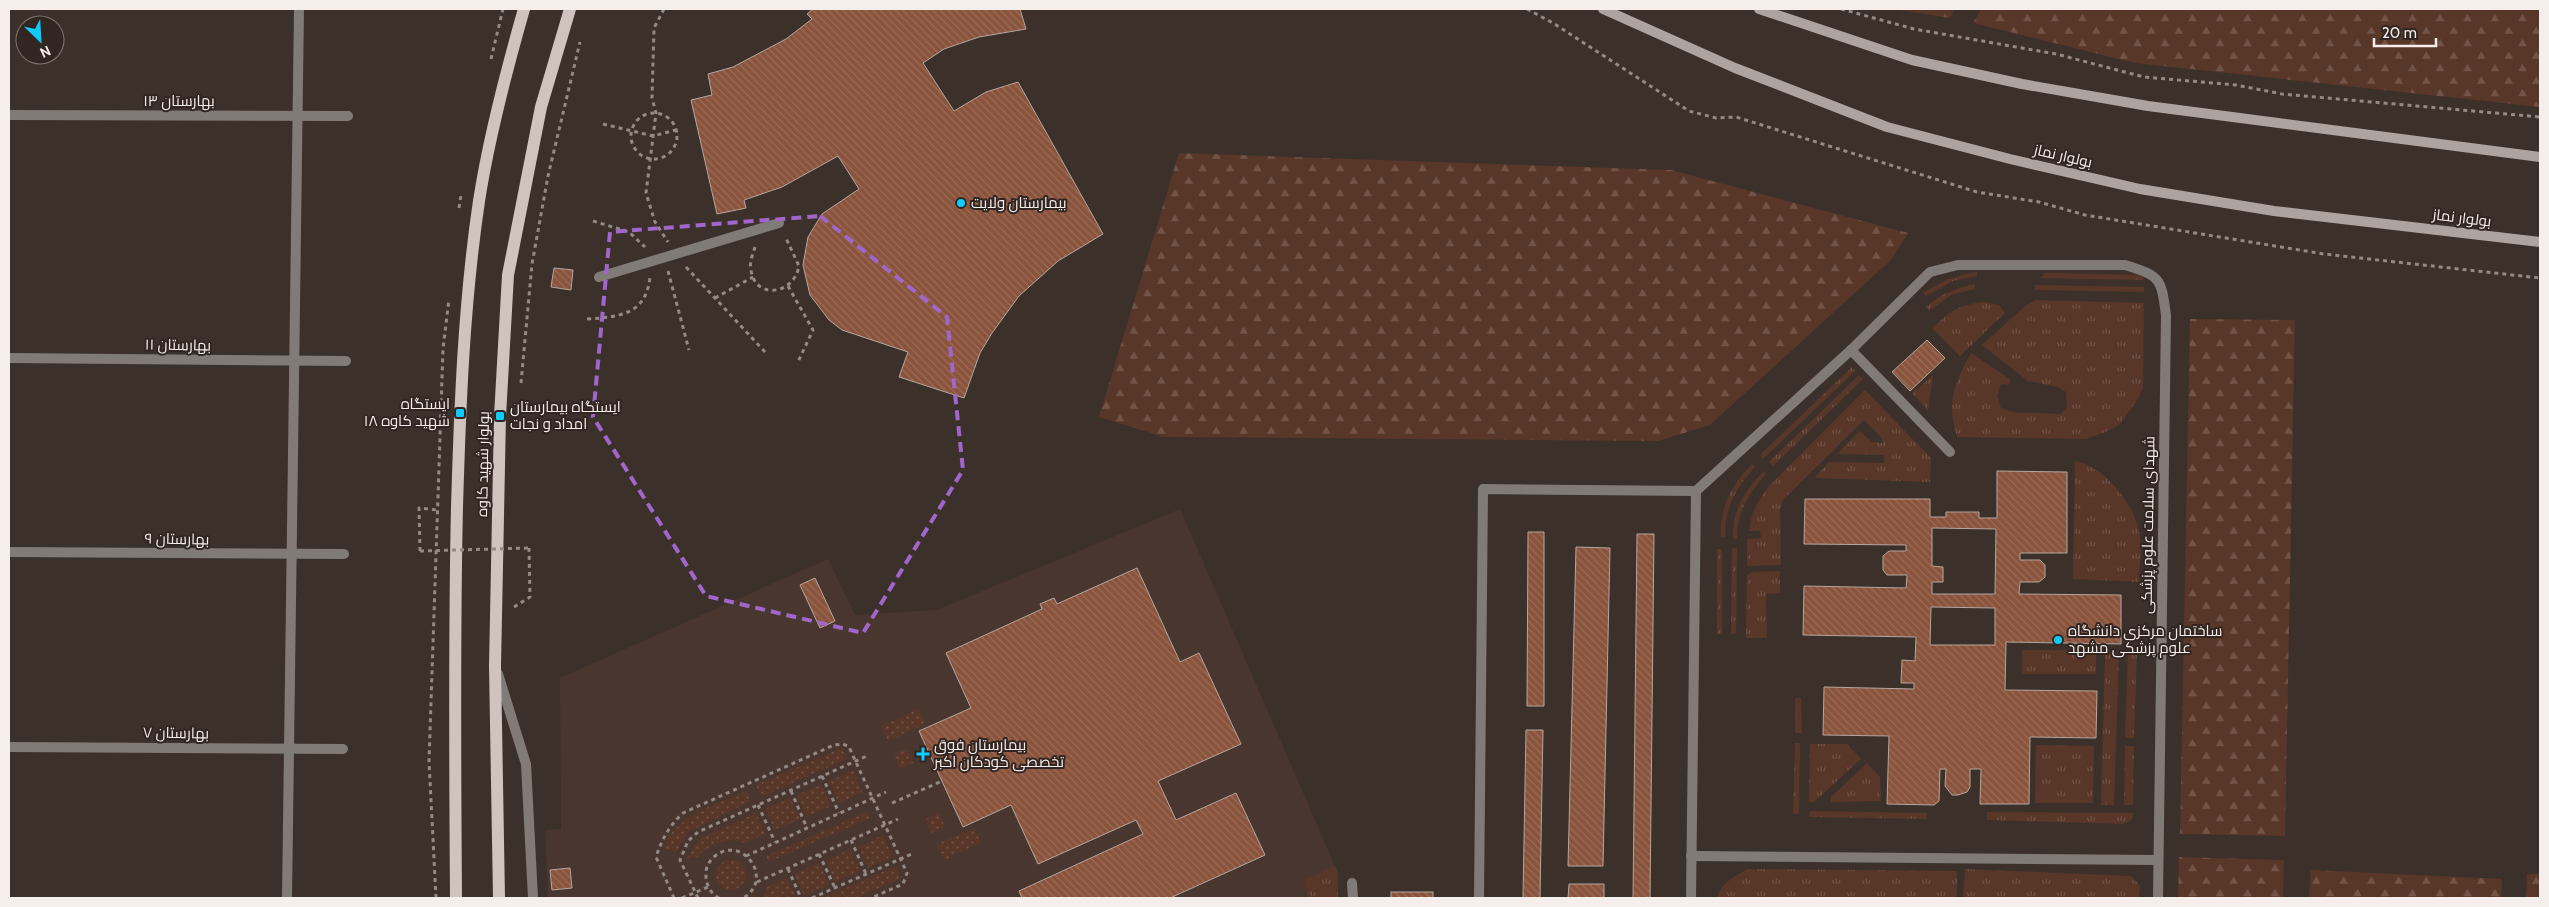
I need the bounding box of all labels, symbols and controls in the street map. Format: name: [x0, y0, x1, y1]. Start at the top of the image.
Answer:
north arrow: [15, 15, 65, 65]
scale bar: [2374, 15, 2436, 47]
text: 20 m: [2382, 24, 2417, 42]
text: N: [37, 42, 54, 62]
street label: بهارستان ۱۳: [143, 92, 215, 111]
street label: بولوار نماز: [2031, 140, 2094, 171]
place label: بیمارستان ولایت: [971, 194, 1067, 213]
marker: بیمارستان ولایت: [955, 197, 967, 209]
street label: بولوار نماز: [2430, 205, 2493, 231]
street label: بهارستان ۱۱: [145, 335, 211, 356]
place label: ایستگاه شهید کاوه ۱۸: [364, 395, 450, 431]
place label: ایستگاه بیمارستان امداد و نجات: [510, 398, 621, 433]
marker: ایستگاه شهید کاوه ۱۸: [454, 407, 466, 419]
marker: ایستگاه بیمارستان امداد و نجات: [494, 410, 506, 422]
street label: بولوار شهید کاوه: [473, 411, 494, 517]
street label: شهدای سلامت علوم پزشکی: [2137, 436, 2160, 614]
street label: بهارستان ۹: [144, 529, 209, 550]
place label: ساختمان مرکزی دانشگاه علوم پزشکی مشهد: [2068, 622, 2222, 658]
marker: ساختمان مرکزی دانشگاه علوم پزشکی مشهد: [2052, 634, 2064, 646]
street label: بهارستان ۷: [143, 723, 209, 744]
place label: بیمارستان فوق تخصصی کودکان اکبر: [933, 736, 1064, 772]
marker: بیمارستان فوق تخصصی کودکان اکبر: [916, 747, 930, 761]

